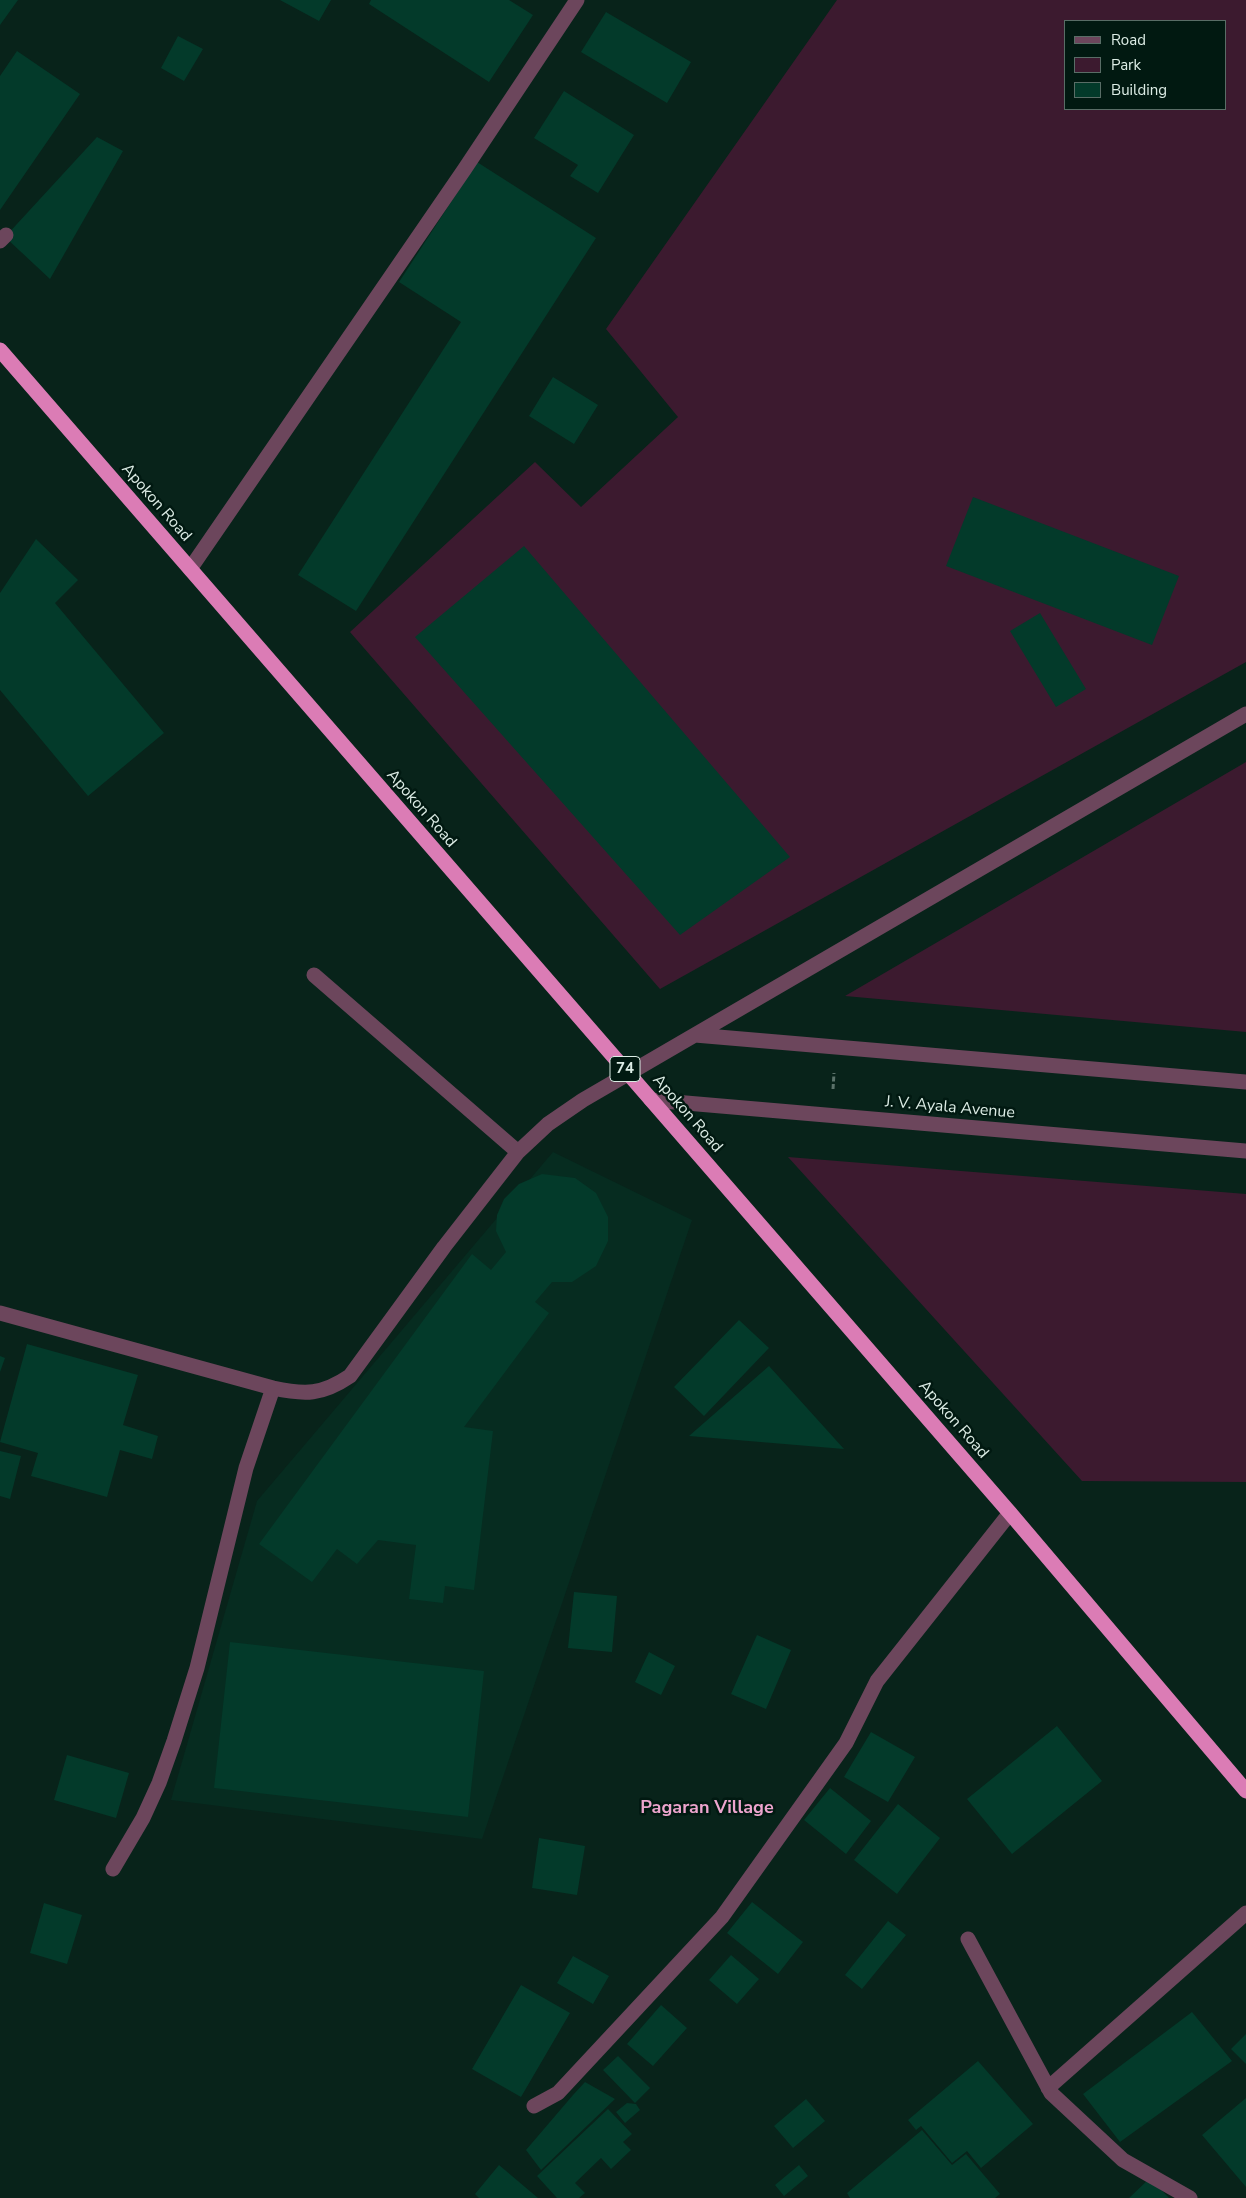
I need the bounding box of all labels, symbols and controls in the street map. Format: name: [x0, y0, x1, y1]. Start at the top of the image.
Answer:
legend: [1064, 20, 1226, 110]
text: Road: [1111, 30, 1146, 50]
text: Park: [1111, 55, 1141, 75]
text: Building: [1111, 80, 1167, 100]
street label: Apokon Road: [117, 460, 195, 546]
street label: Apokon Road: [382, 766, 460, 852]
road number: 74: [610, 1056, 640, 1082]
street label: Apokon Road: [648, 1071, 726, 1157]
street label: J. V. Ayala Avenue: [884, 1093, 1016, 1123]
street label: Apokon Road: [914, 1377, 992, 1463]
district label: Pagaran Village: [640, 1798, 774, 1820]

